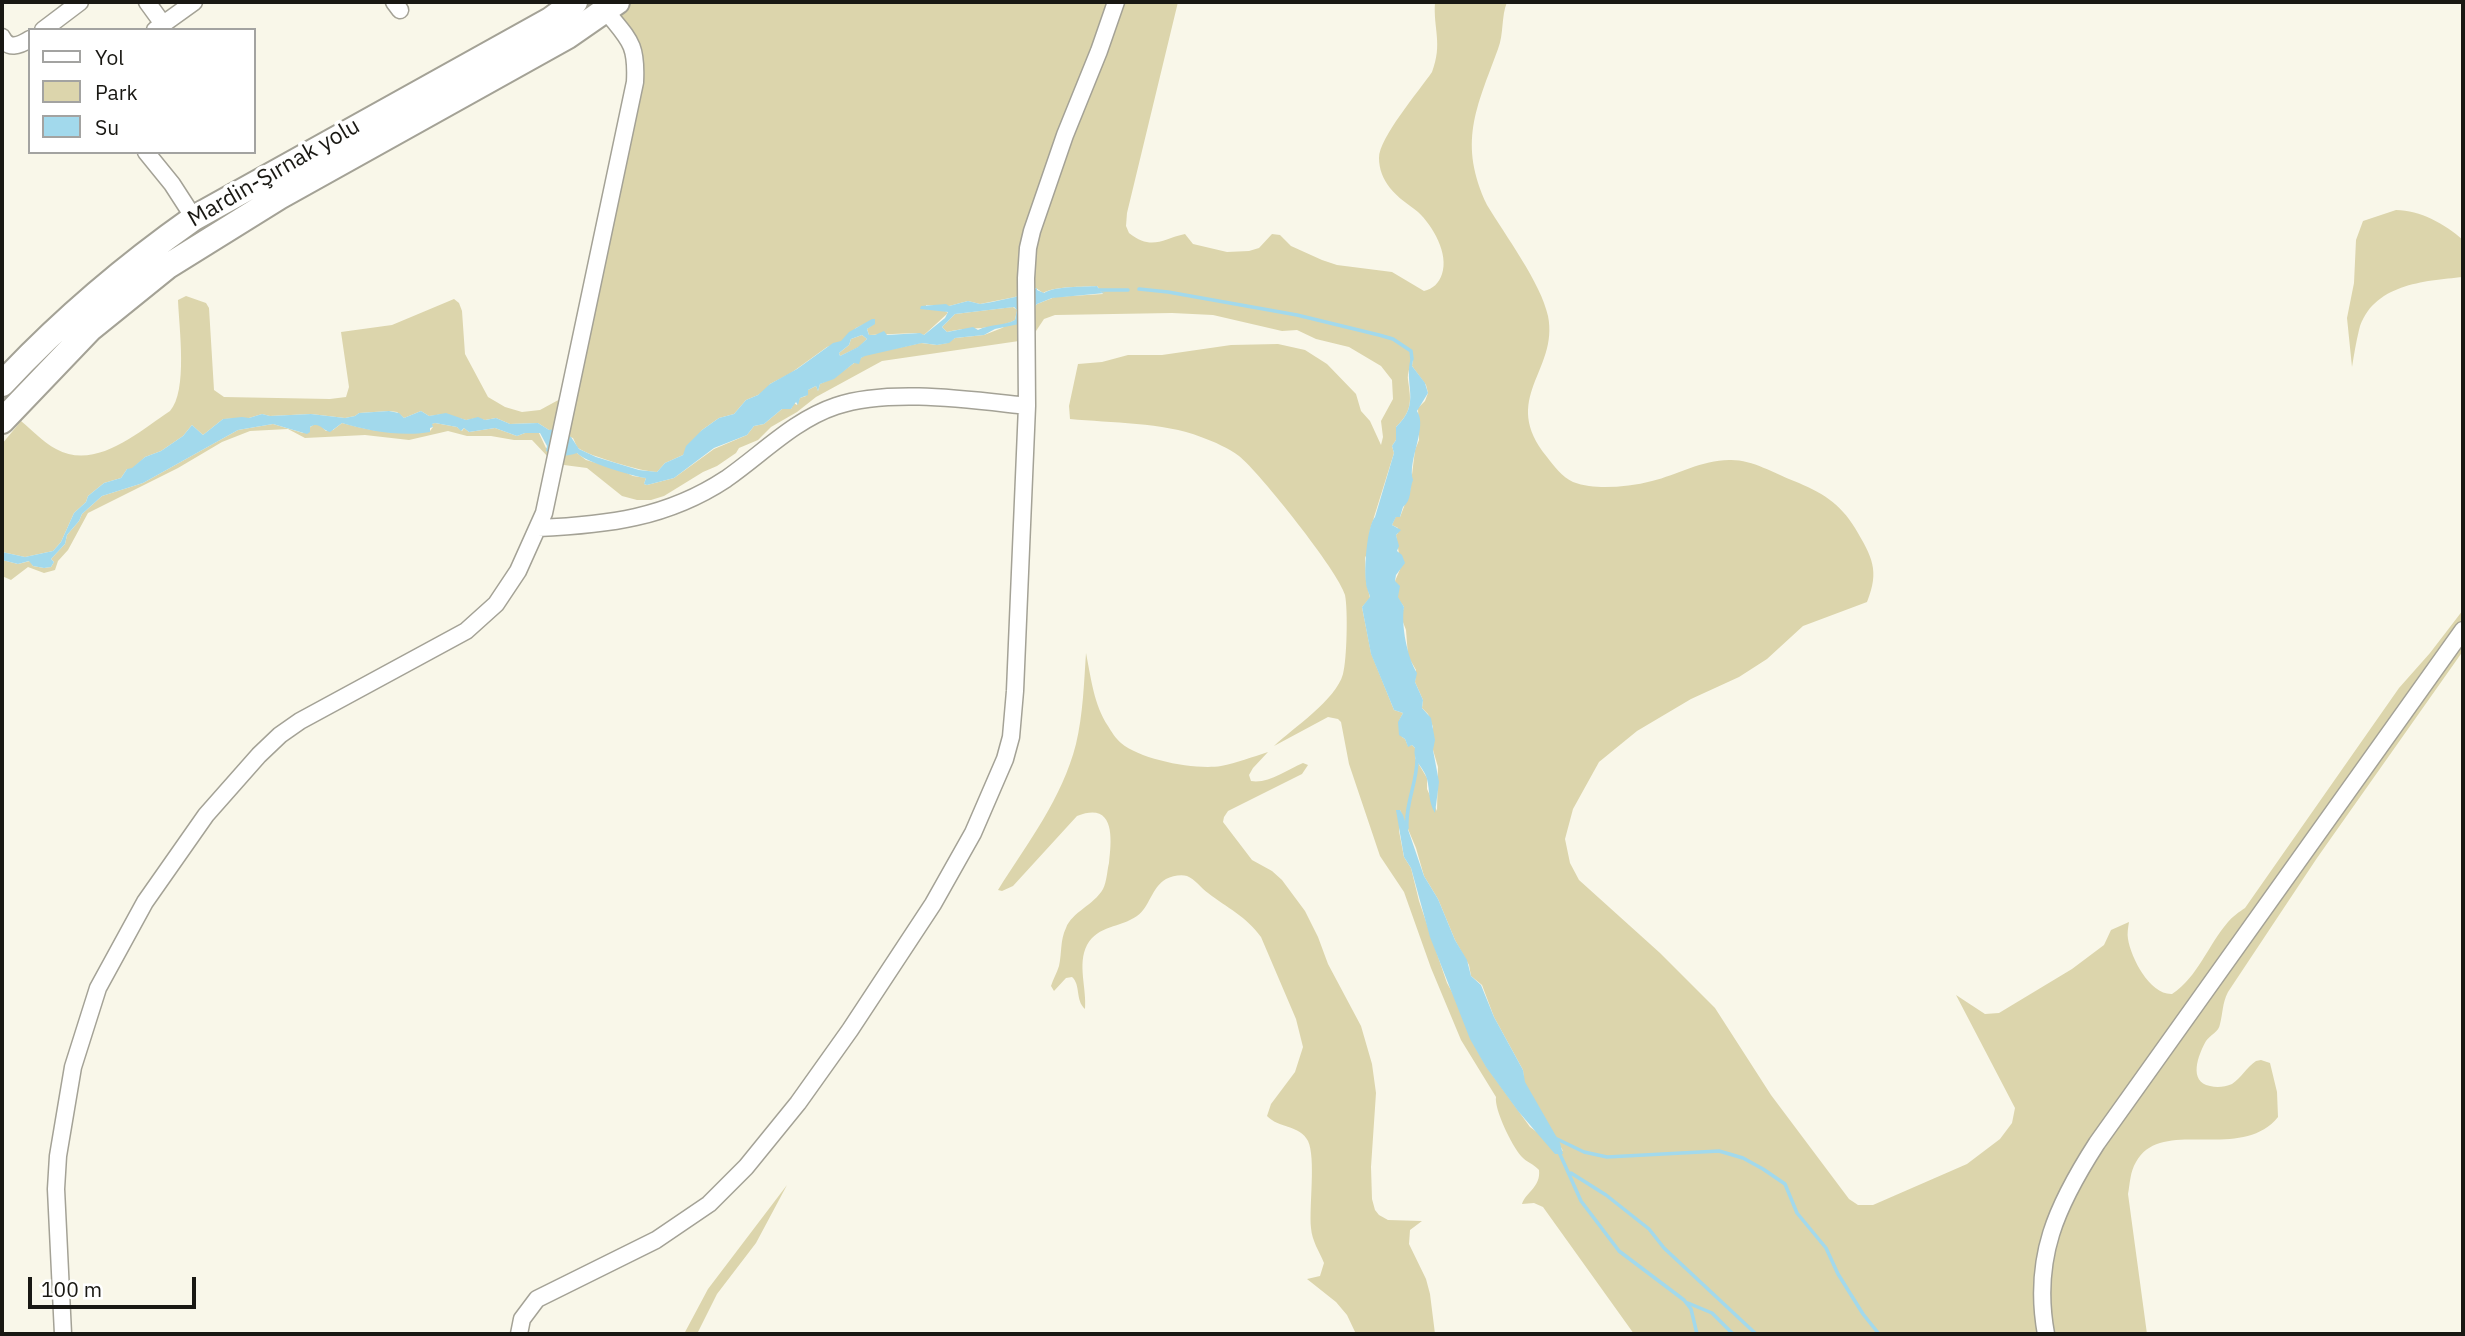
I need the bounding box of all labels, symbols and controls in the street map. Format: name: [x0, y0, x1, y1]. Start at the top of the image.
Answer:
legend: [28, 28, 256, 154]
text: Yol: [95, 43, 124, 71]
text: Park: [95, 78, 138, 106]
text: Su: [95, 113, 119, 141]
street label: Mardin-Şırnak yolu: [183, 113, 365, 233]
scale bar: [32, 1262, 200, 1306]
text: 100 m: [41, 1275, 102, 1303]

